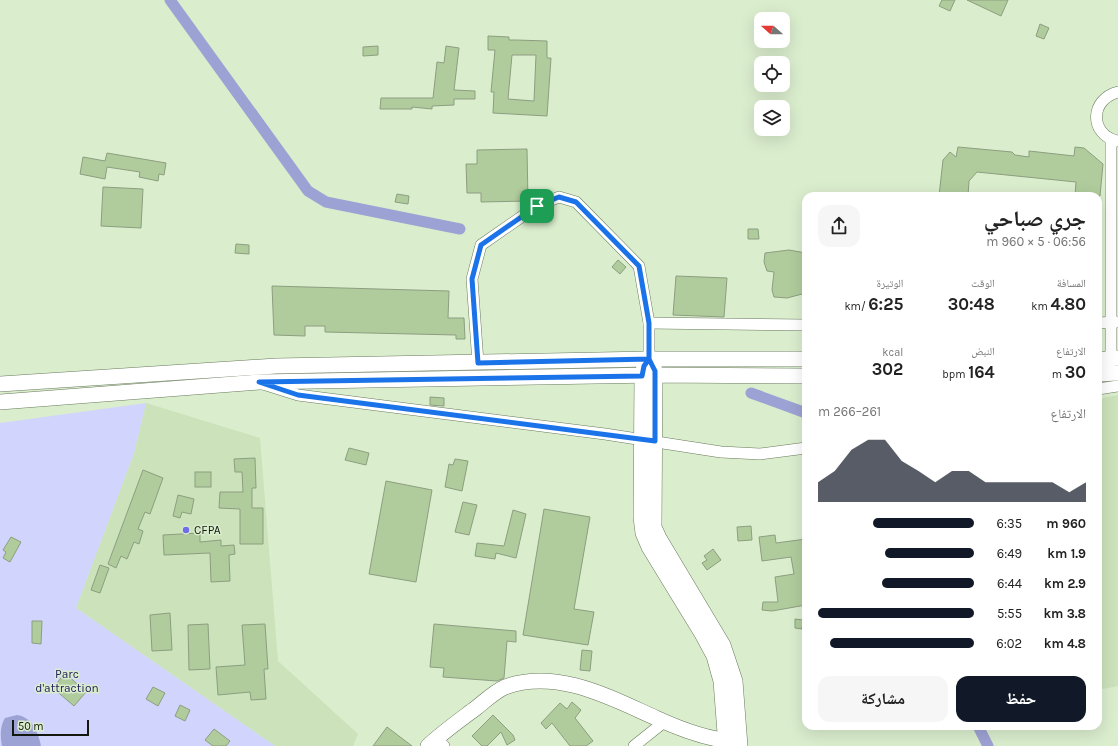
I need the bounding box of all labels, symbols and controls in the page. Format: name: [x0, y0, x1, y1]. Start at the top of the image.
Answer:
north arrow: [754, 12, 790, 48]
map controls: [754, 12, 790, 136]
button: locate: [754, 56, 790, 92]
button: layers: [754, 100, 790, 136]
pin: [520, 189, 554, 223]
icon: arrive: [526, 195, 548, 217]
button: share: [818, 205, 860, 247]
text: جري صباحي: [984, 206, 1086, 232]
text: 06:56 · 5 × 960 m: [986, 234, 1086, 249]
text: الوتيرة: [877, 277, 903, 290]
text: الوقت: [971, 277, 995, 290]
text: المسافة: [1057, 277, 1086, 290]
text: 6:25: [868, 294, 903, 314]
text: 30:48: [948, 294, 995, 314]
text: 4.80: [1050, 294, 1086, 314]
text: /km: [844, 300, 868, 313]
text: km: [1031, 300, 1050, 313]
text: النبض: [971, 345, 995, 358]
text: الارتفاع: [1056, 345, 1086, 358]
text: kcal: [882, 346, 903, 359]
text: 302: [872, 359, 903, 379]
text: 164: [968, 362, 995, 382]
text: 30: [1065, 362, 1086, 382]
text: bpm: [942, 368, 968, 381]
text: m: [1052, 368, 1065, 381]
text: 261–266 m: [818, 404, 881, 419]
text: الارتفاع: [1051, 406, 1086, 421]
text: 6:35: [997, 516, 1022, 531]
text: 960 m: [1046, 516, 1086, 531]
place label: CFPA: [194, 523, 221, 537]
marker: CFPA: [181, 525, 191, 535]
text: 6:49: [997, 546, 1022, 561]
text: 1.9 km: [1047, 546, 1086, 561]
text: 6:44: [997, 576, 1022, 591]
text: 2.9 km: [1044, 576, 1086, 591]
text: 5:55: [997, 606, 1022, 621]
text: 3.8 km: [1043, 606, 1086, 621]
text: 6:02: [996, 636, 1022, 651]
text: 4.8 km: [1044, 636, 1086, 651]
park label: Parc d'attraction: [35, 667, 99, 695]
button: مشاركة: [818, 676, 948, 722]
button: حفظ: [956, 676, 1086, 722]
scale bar: [12, 718, 89, 737]
text: 50 m: [18, 720, 44, 733]

